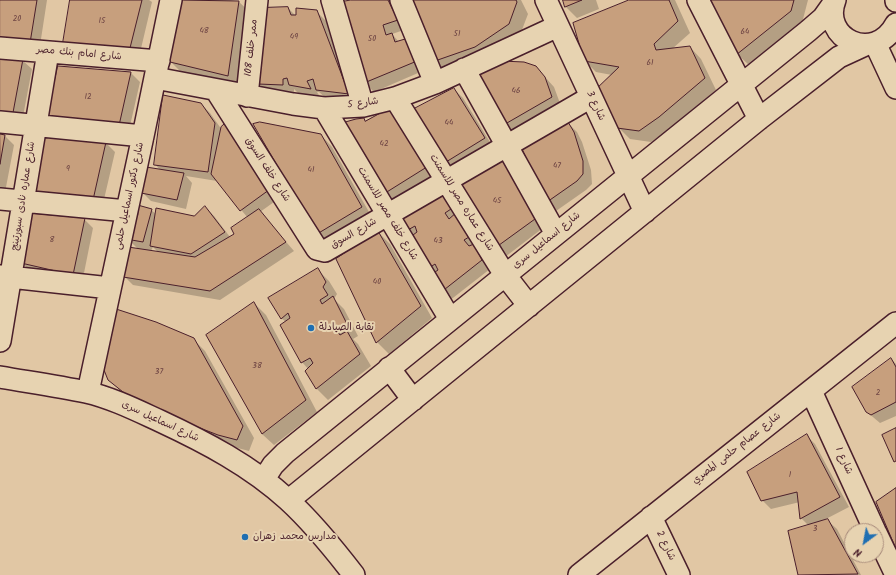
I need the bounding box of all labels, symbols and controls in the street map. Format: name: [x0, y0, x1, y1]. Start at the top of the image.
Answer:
house number: 20: [13, 15, 21, 25]
house number: 15: [99, 17, 105, 27]
street label: ممر خلف 108: [243, 19, 261, 77]
house number: 48: [199, 27, 209, 37]
house number: 64: [741, 28, 749, 38]
house number: 51: [454, 30, 460, 40]
house number: 49: [290, 33, 298, 43]
house number: 50: [368, 35, 376, 45]
street label: شارع امام بنك مصر: [36, 44, 122, 64]
house number: 61: [647, 59, 653, 69]
house number: 46: [512, 87, 520, 97]
street label: شارع 3: [583, 89, 607, 123]
house number: 12: [84, 93, 92, 103]
street label: شارع 5: [347, 96, 379, 112]
house number: 44: [445, 119, 453, 129]
street label: شارع خلف السوق: [242, 136, 292, 204]
house number: 42: [379, 140, 389, 150]
street label: شارع عماره نادى سبورتينج: [9, 141, 39, 251]
street label: شارع دكتور اسماعيل حلمى: [113, 141, 147, 251]
street label: شارع عماره مصر للاسمنت: [426, 152, 496, 254]
house number: 47: [553, 162, 561, 172]
house number: 9: [66, 165, 70, 175]
street label: شارع خلف مصر للاسمنت: [354, 165, 420, 263]
house number: 41: [308, 166, 314, 176]
house number: 45: [493, 197, 501, 207]
street label: شارع اسماعيل سرى: [511, 210, 583, 272]
street label: شارع السوق: [329, 216, 379, 252]
house number: 8: [50, 236, 54, 246]
house number: 43: [434, 237, 442, 247]
house number: 40: [373, 278, 381, 288]
place label: نقابة الصيادلة: [319, 322, 374, 334]
marker: نقابة الصيادلة: [306, 323, 316, 333]
house number: 38: [252, 362, 262, 372]
house number: 37: [155, 368, 163, 378]
house number: 2: [876, 389, 880, 399]
street label: شارع اسماعيل سرى: [120, 399, 200, 445]
street label: شارع عصام حلمى المصري: [690, 411, 784, 487]
street label: شارع 1: [831, 445, 855, 477]
house number: 1: [789, 471, 791, 481]
north arrow: [844, 523, 884, 563]
house number: 3: [813, 525, 817, 535]
street label: شارع 2: [653, 529, 677, 563]
place label: مدارس محمد زهران: [253, 531, 336, 543]
marker: مدارس محمد زهران: [240, 532, 250, 542]
text: N: [850, 543, 866, 562]

